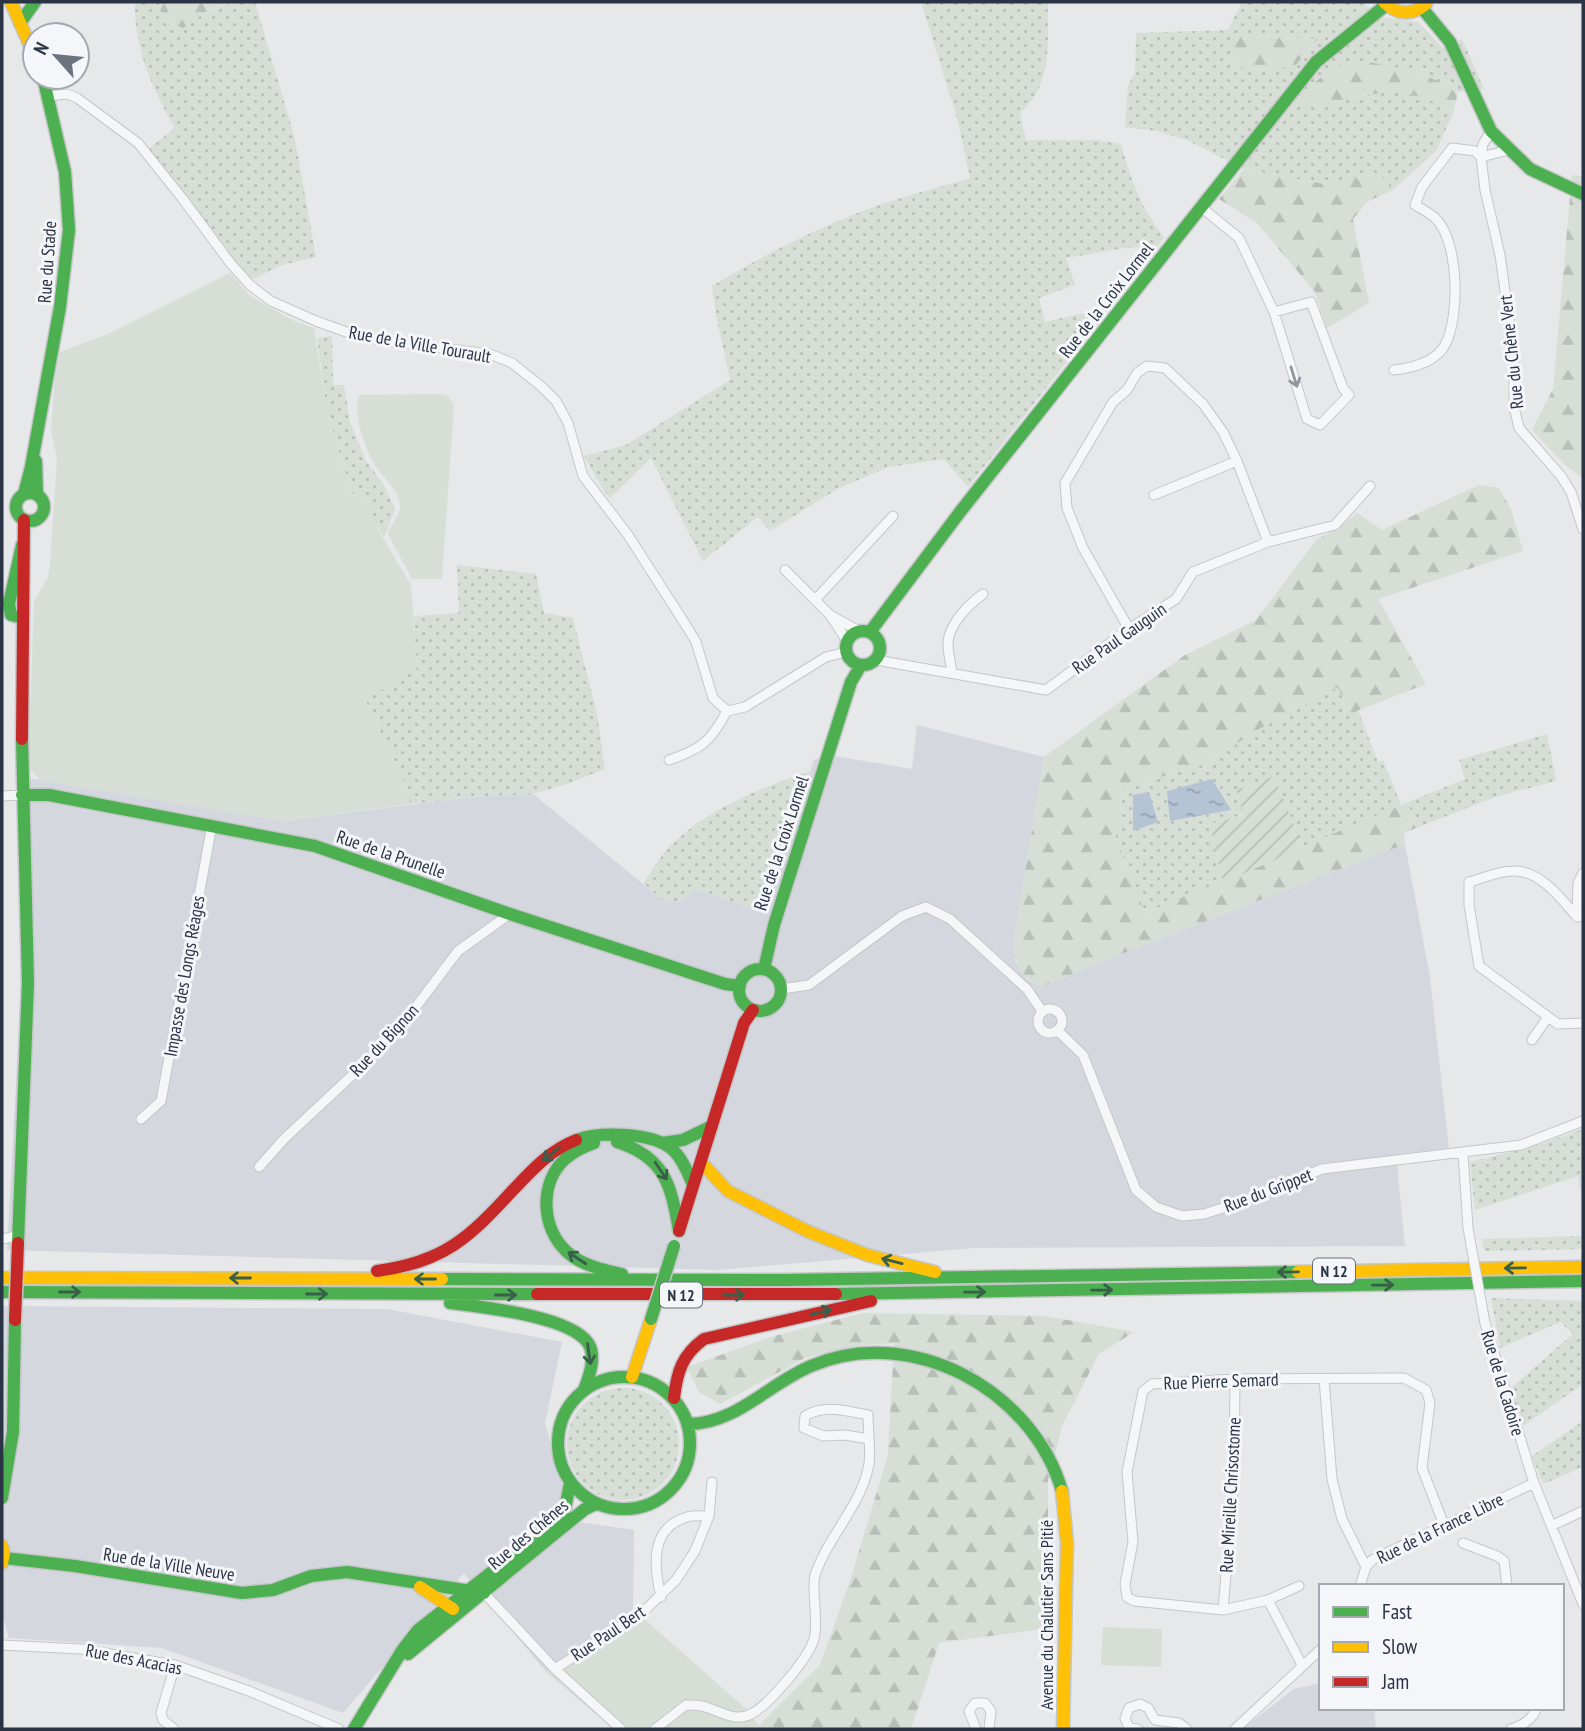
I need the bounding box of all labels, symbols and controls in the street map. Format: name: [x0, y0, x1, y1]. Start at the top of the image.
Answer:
north arrow: [21, 21, 91, 91]
text: N: [28, 38, 54, 58]
street label: Rue du Stade: [33, 220, 61, 304]
street label: Rue de la Croix Lormel: [1054, 237, 1159, 362]
street label: Rue du Chêne Vert: [1494, 294, 1528, 410]
street label: Rue de la Ville Tourault: [347, 320, 493, 368]
one-way arrow: [1289, 366, 1302, 388]
street label: Rue Paul Gauguin: [1068, 597, 1170, 679]
street label: Rue de la Croix Lormel: [748, 772, 814, 913]
street label: Rue de la Prunelle: [334, 825, 448, 883]
street label: Impasse des Longs Réages: [158, 894, 210, 1058]
street label: Rue du Bignon: [345, 999, 423, 1081]
one-way arrow: [542, 1147, 561, 1162]
one-way arrow: [654, 1161, 668, 1180]
street label: Rue du Grippet: [1221, 1163, 1316, 1217]
one-way arrow: [567, 1250, 587, 1264]
one-way arrow: [881, 1254, 903, 1267]
road number: N 12: [1313, 1259, 1355, 1284]
one-way arrow: [1504, 1261, 1527, 1275]
one-way arrow: [1276, 1265, 1299, 1279]
one-way arrow: [229, 1271, 252, 1285]
one-way arrow: [414, 1273, 437, 1286]
one-way arrow: [1371, 1278, 1394, 1291]
road number: N 12: [660, 1282, 702, 1308]
one-way arrow: [1090, 1283, 1113, 1296]
one-way arrow: [58, 1285, 81, 1299]
one-way arrow: [963, 1285, 986, 1298]
one-way arrow: [306, 1287, 329, 1301]
one-way arrow: [494, 1288, 517, 1302]
one-way arrow: [722, 1288, 745, 1302]
one-way arrow: [809, 1305, 831, 1318]
street label: Rue de la Cadoire: [1476, 1328, 1530, 1438]
one-way arrow: [583, 1342, 596, 1365]
street label: Rue Pierre Semard: [1163, 1367, 1279, 1395]
street label: Rue Mireille Chrisostome: [1214, 1417, 1246, 1573]
street label: Rue de la France Libre: [1373, 1487, 1507, 1569]
street label: Rue des Chênes: [483, 1494, 573, 1574]
street label: Avenue du Chalutier Sans Pitié: [1035, 1520, 1058, 1710]
street label: Rue de la Ville Neuve: [102, 1542, 236, 1586]
legend: [1319, 1584, 1564, 1710]
text: Fast: [1382, 1598, 1412, 1625]
street label: Rue Paul Bert: [567, 1600, 650, 1666]
text: Slow: [1382, 1633, 1418, 1660]
street label: Rue des Acacias: [84, 1638, 184, 1680]
text: Jam: [1381, 1668, 1409, 1695]

